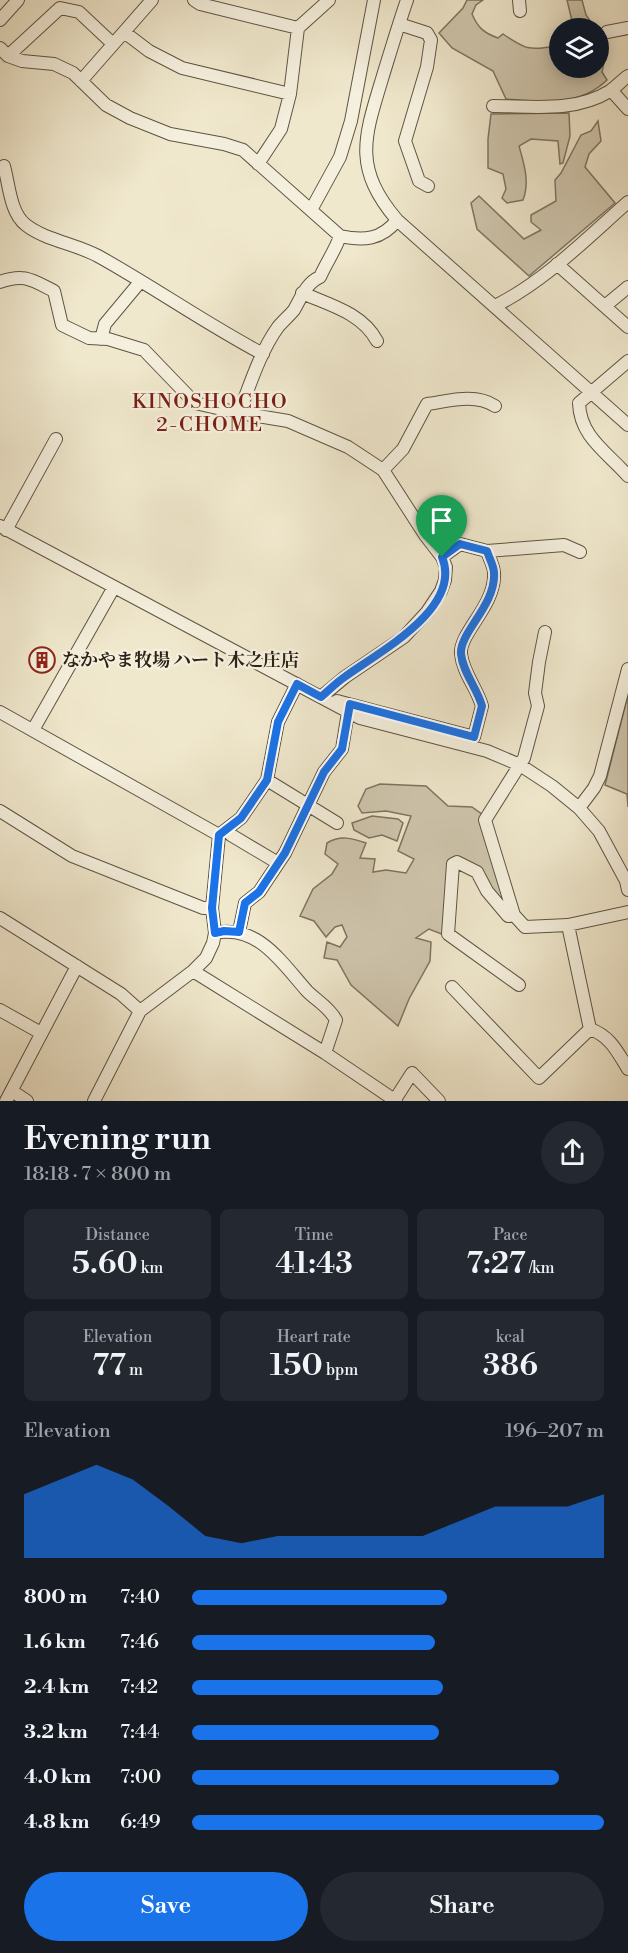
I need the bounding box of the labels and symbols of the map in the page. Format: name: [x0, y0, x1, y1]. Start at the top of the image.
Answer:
district label: KINOSHOCHO 2-CHOME: [132, 390, 288, 438]
pin: [416, 495, 467, 557]
building icon: なかやま牧場 ハート木之庄店: [27, 645, 57, 675]
place label: なかやま牧場 ハート木之庄店: [62, 649, 299, 672]

